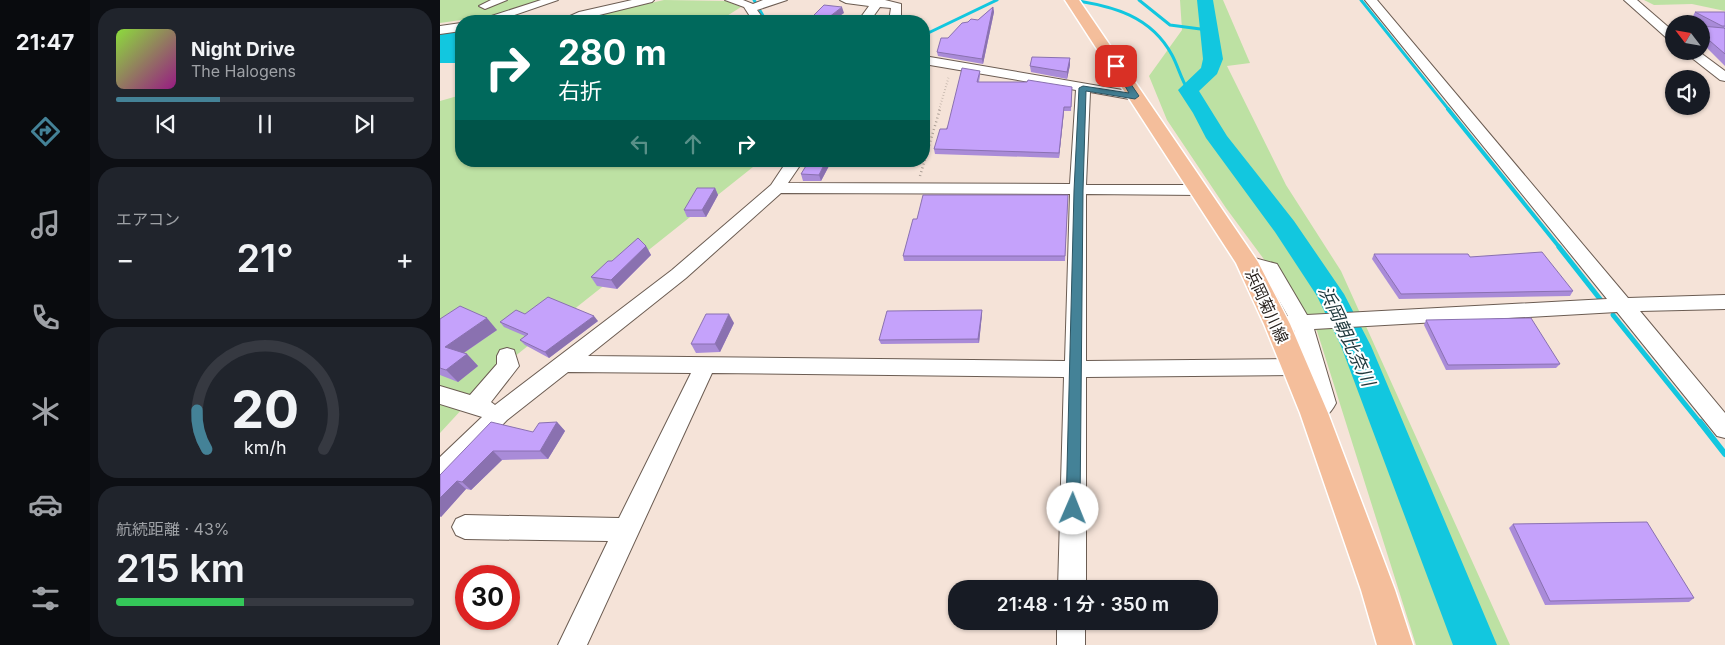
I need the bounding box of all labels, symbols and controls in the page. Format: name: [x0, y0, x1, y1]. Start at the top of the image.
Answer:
north arrow: [1665, 15, 1710, 60]
map controls: [1665, 15, 1710, 115]
text: 21:47: [16, 29, 74, 55]
text: 280 m: [558, 31, 667, 73]
icon: right: [475, 35, 540, 100]
text: Night Drive: [191, 38, 295, 61]
pin: [1095, 45, 1137, 87]
icon: arrive: [1102, 52, 1130, 80]
text: The Halogens: [191, 61, 296, 81]
button: sound: [1665, 70, 1710, 115]
text: 右折: [558, 78, 602, 104]
icon: previous: [152, 110, 180, 138]
icon: pause: [251, 110, 279, 138]
icon: next: [350, 110, 378, 138]
icon: directions: [28, 114, 63, 149]
icon: left: [626, 130, 654, 158]
icon: ahead: [679, 130, 707, 158]
icon: right: [732, 130, 760, 158]
icon: music: [28, 207, 63, 242]
text: エアコン: [116, 209, 180, 229]
text: 21°: [236, 235, 294, 281]
text: −: [116, 242, 135, 276]
text: +: [395, 242, 414, 276]
street label: 浜岡菊川線: [1241, 266, 1293, 346]
water label: 浜岡朝比奈川: [1315, 283, 1380, 391]
icon: phone: [28, 300, 63, 335]
text: 20: [231, 378, 299, 441]
icon: climate: [28, 394, 63, 429]
text: km/h: [244, 437, 286, 458]
position arrow: [1046, 482, 1098, 534]
icon: car: [28, 487, 63, 522]
text: 航続距離 · 43%: [116, 519, 230, 539]
text: 215 km: [116, 545, 245, 591]
speed limit sign: 30: [455, 565, 520, 630]
icon: filters: [28, 581, 63, 616]
text: 21:48 · 1 分 · 350 m: [997, 593, 1169, 616]

